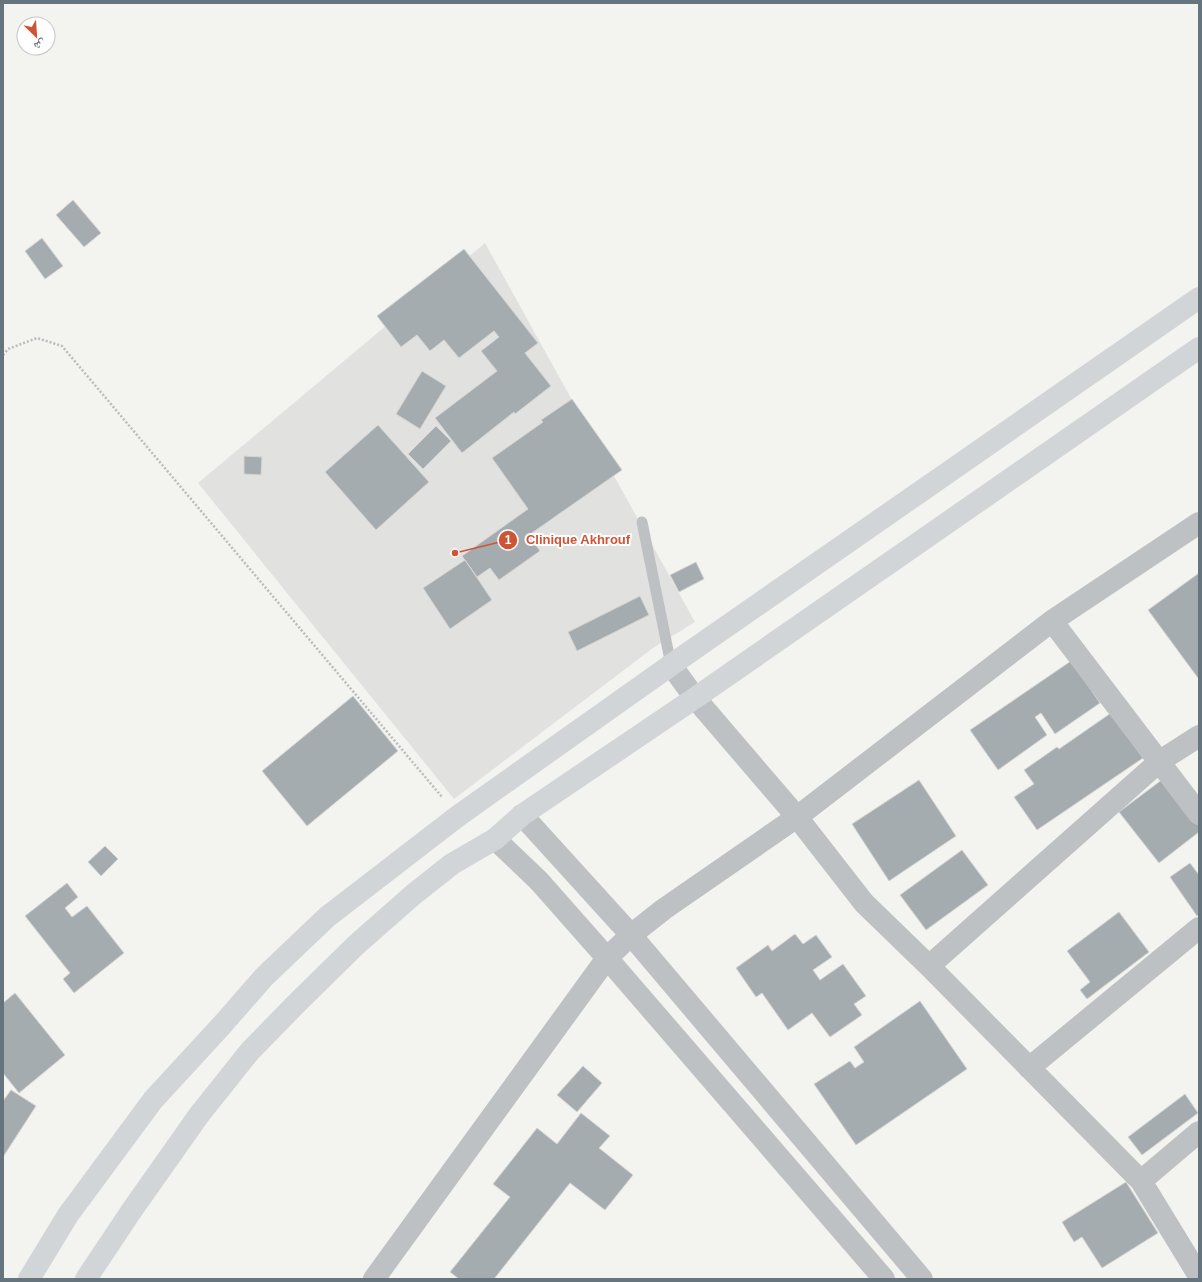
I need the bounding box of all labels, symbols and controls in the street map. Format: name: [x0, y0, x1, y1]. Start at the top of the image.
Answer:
north arrow: [16, 16, 56, 56]
text: ش: [31, 35, 48, 53]
callout: Clinique Akhrouf: [498, 527, 639, 552]
text: Clinique Akhrouf: [526, 532, 631, 547]
text: 1: [505, 533, 512, 547]

